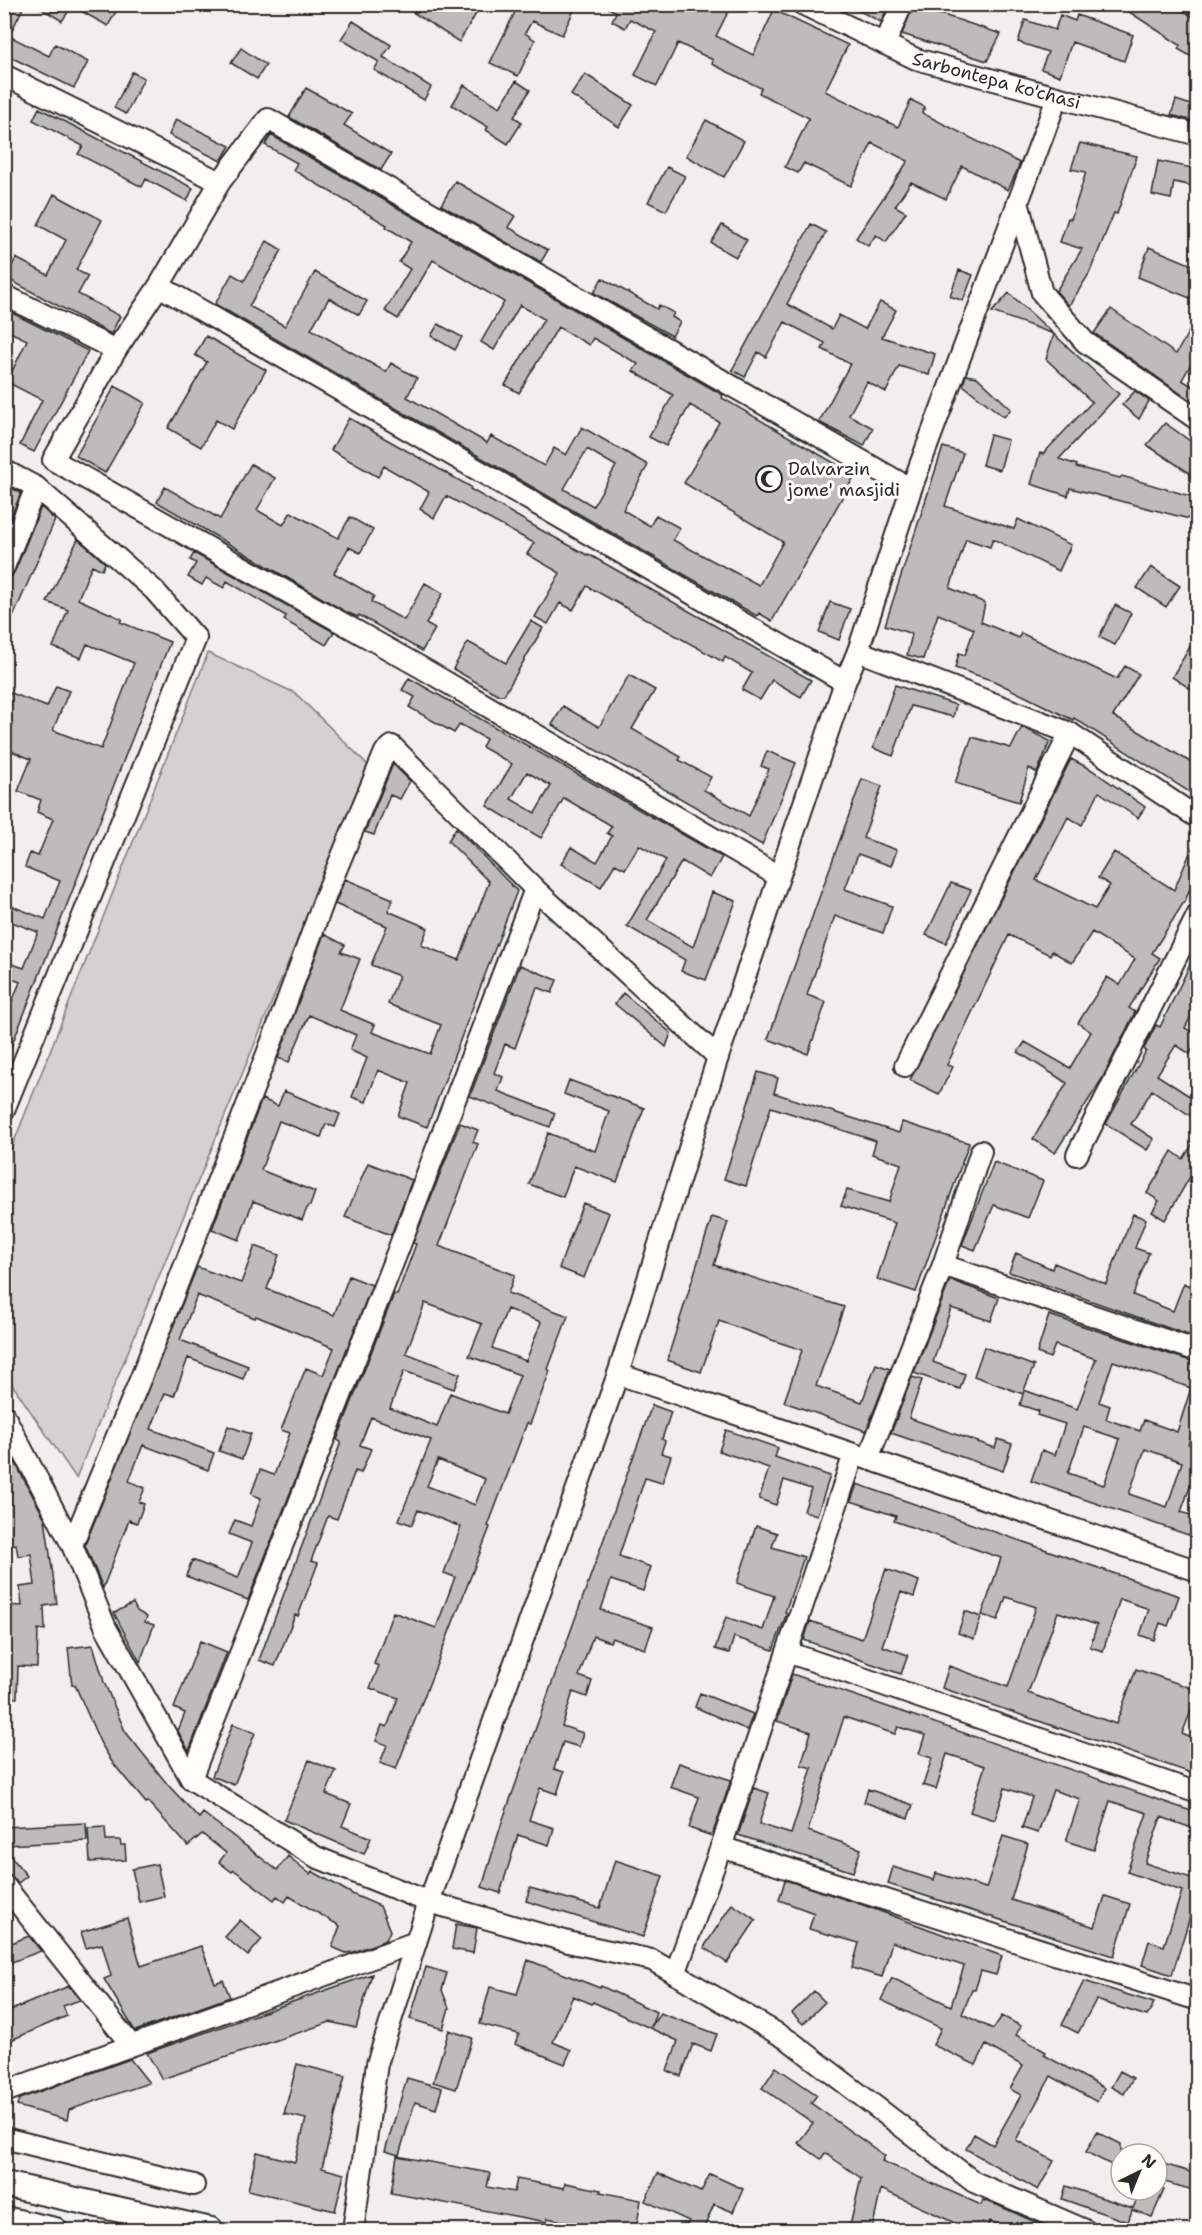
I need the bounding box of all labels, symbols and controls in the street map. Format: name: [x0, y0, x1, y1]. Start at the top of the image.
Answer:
street label: Sarbontepa ko'chasi: [910, 47, 1083, 115]
place label: Dalvarzin jome' masjidi: [787, 457, 900, 502]
mosque icon: Dalvarzin jome' masjidi: [754, 464, 784, 494]
north arrow: [1109, 2142, 1169, 2202]
text: N: [1137, 2149, 1161, 2173]

